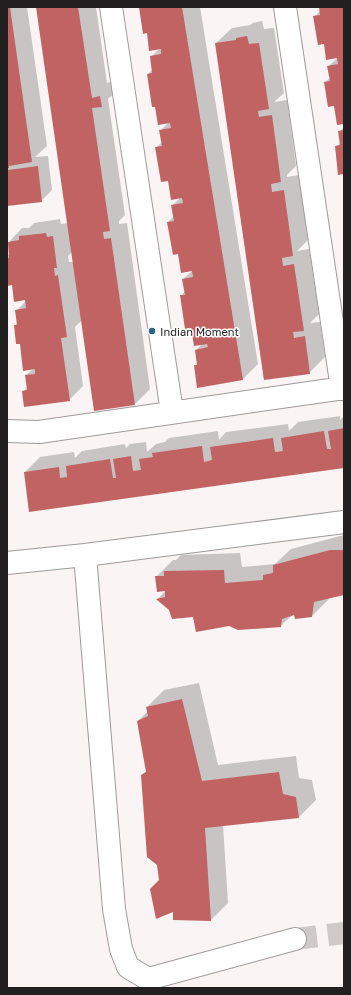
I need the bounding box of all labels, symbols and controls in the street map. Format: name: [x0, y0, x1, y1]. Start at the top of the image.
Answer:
place label: Indian Moment: [160, 325, 239, 338]
marker: Indian Moment: [147, 326, 157, 336]

